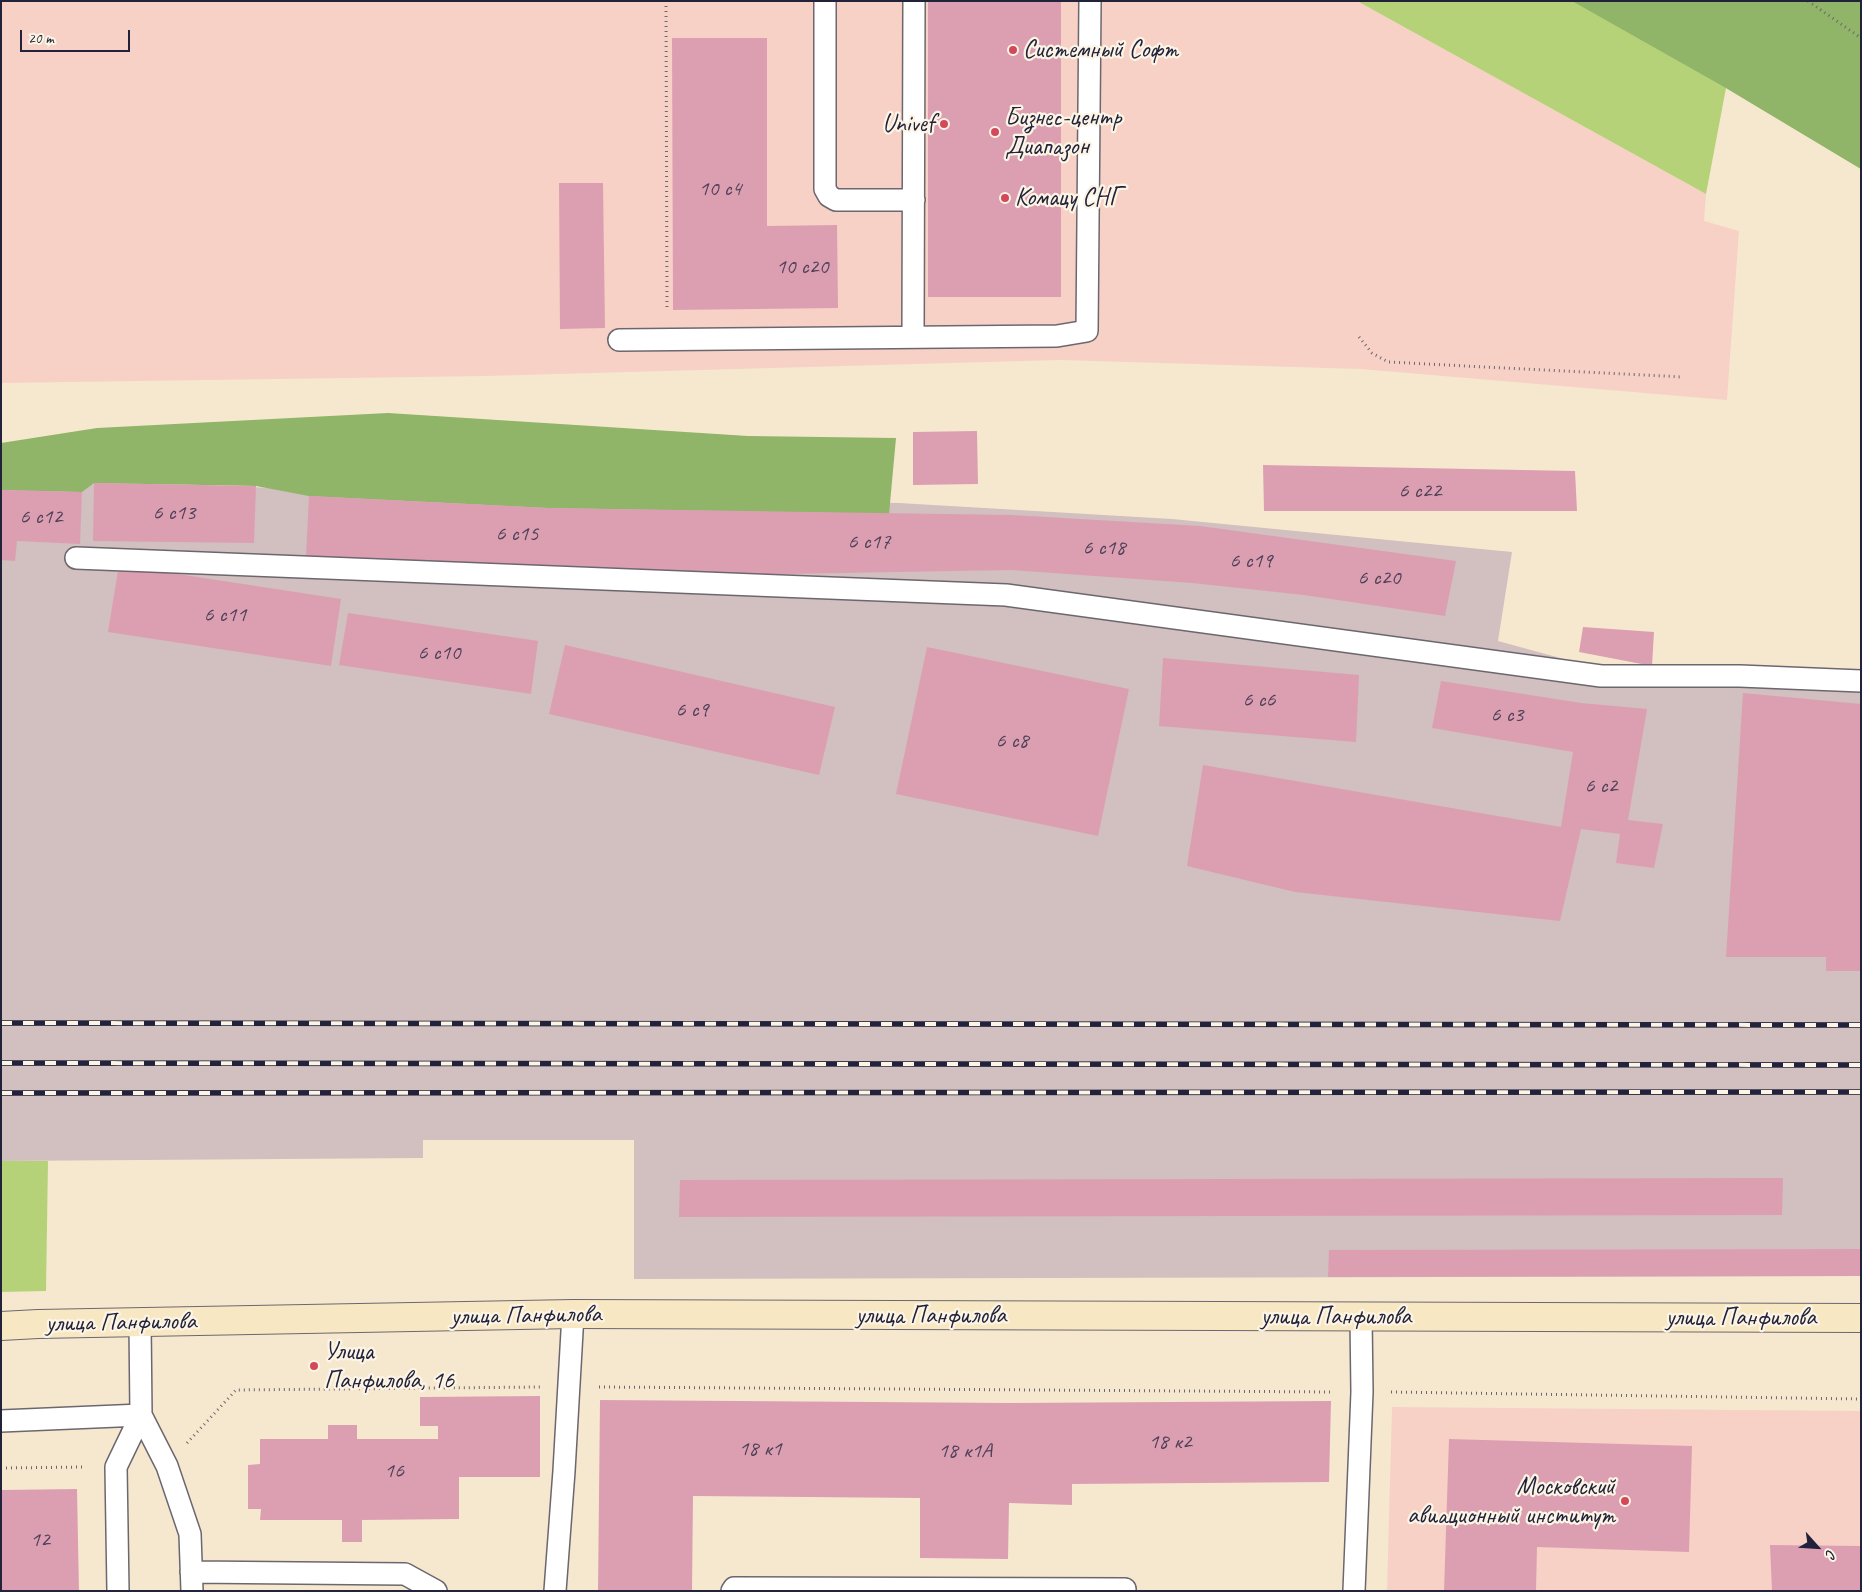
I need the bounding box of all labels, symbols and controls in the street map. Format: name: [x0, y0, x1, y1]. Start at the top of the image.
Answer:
scale bar: [22, 20, 132, 52]
text: 20 m: [28, 29, 54, 48]
place label: Системный Софт: [1023, 35, 1178, 65]
marker: Системный Софт: [1007, 44, 1019, 56]
place label: Бизнес-центр Диапазон: [1005, 103, 1121, 162]
place label: Univef: [882, 109, 934, 139]
marker: Univef: [938, 118, 950, 130]
marker: Бизнес-центр Диапазон: [989, 126, 1001, 138]
house number: 10 с4: [699, 176, 741, 202]
place label: Комацу СНГ: [1015, 183, 1121, 213]
marker: Комацу СНГ: [999, 192, 1011, 204]
house number: 10 с20: [776, 254, 828, 280]
house number: 6 с22: [1399, 478, 1441, 504]
house number: 6 с13: [153, 500, 195, 526]
house number: 6 с12: [20, 504, 62, 530]
house number: 6 с15: [496, 521, 538, 547]
house number: 6 с17: [848, 529, 890, 555]
house number: 6 с18: [1083, 535, 1125, 561]
house number: 6 с19: [1230, 548, 1272, 574]
house number: 6 с20: [1358, 565, 1400, 591]
house number: 6 с11: [204, 602, 246, 628]
house number: 6 с10: [418, 640, 460, 666]
house number: 6 с6: [1243, 687, 1275, 713]
house number: 6 с9: [676, 697, 708, 723]
house number: 6 с3: [1491, 702, 1523, 728]
house number: 6 с8: [996, 728, 1028, 754]
house number: 6 с2: [1585, 773, 1617, 799]
street label: улица Панфилова: [450, 1300, 602, 1332]
street label: улица Панфилова: [856, 1301, 1006, 1331]
street label: улица Панфилова: [1261, 1302, 1411, 1332]
street label: улица Панфилова: [1666, 1303, 1816, 1333]
street label: улица Панфилова: [45, 1307, 197, 1339]
place label: Улица Панфилова, 16: [324, 1337, 454, 1396]
marker: Улица Панфилова, 16: [308, 1360, 320, 1372]
house number: 18 к2: [1148, 1429, 1192, 1455]
house number: 18 к1: [738, 1436, 782, 1462]
house number: 18 к1А: [938, 1438, 992, 1464]
house number: 16: [384, 1458, 404, 1484]
place label: Московский авиационный институт: [1407, 1472, 1615, 1531]
marker: Московский авиационный институт: [1619, 1495, 1631, 1507]
north arrow: [1792, 1522, 1842, 1572]
house number: 12: [30, 1527, 50, 1553]
text: С: [1822, 1547, 1840, 1561]

